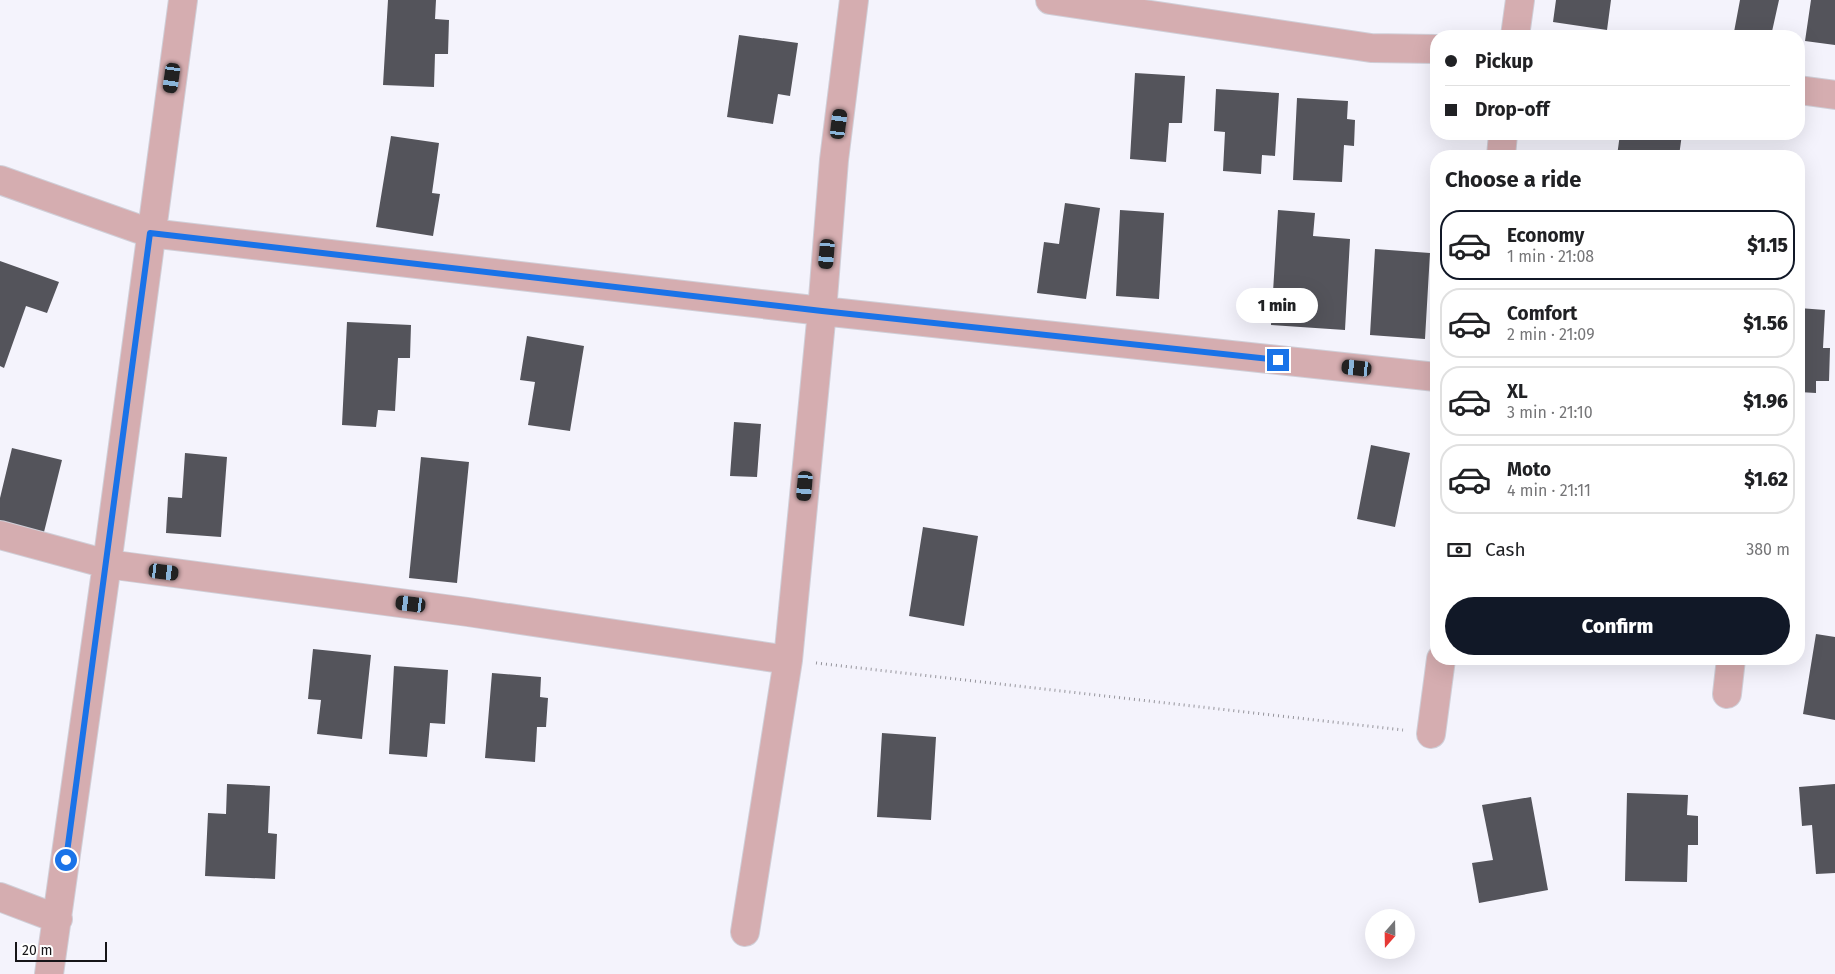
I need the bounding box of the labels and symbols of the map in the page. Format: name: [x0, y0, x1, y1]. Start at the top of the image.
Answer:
car: [162, 62, 181, 94]
car: [829, 108, 848, 140]
car: [818, 238, 835, 270]
callout: 1 min: [1237, 288, 1319, 322]
route end: [1267, 349, 1289, 371]
car: [1341, 359, 1372, 377]
car: [796, 470, 813, 502]
car: [148, 563, 179, 581]
car: [395, 595, 426, 613]
route start: [55, 849, 77, 871]
north arrow: [1365, 909, 1415, 959]
scale bar: [15, 939, 108, 962]

